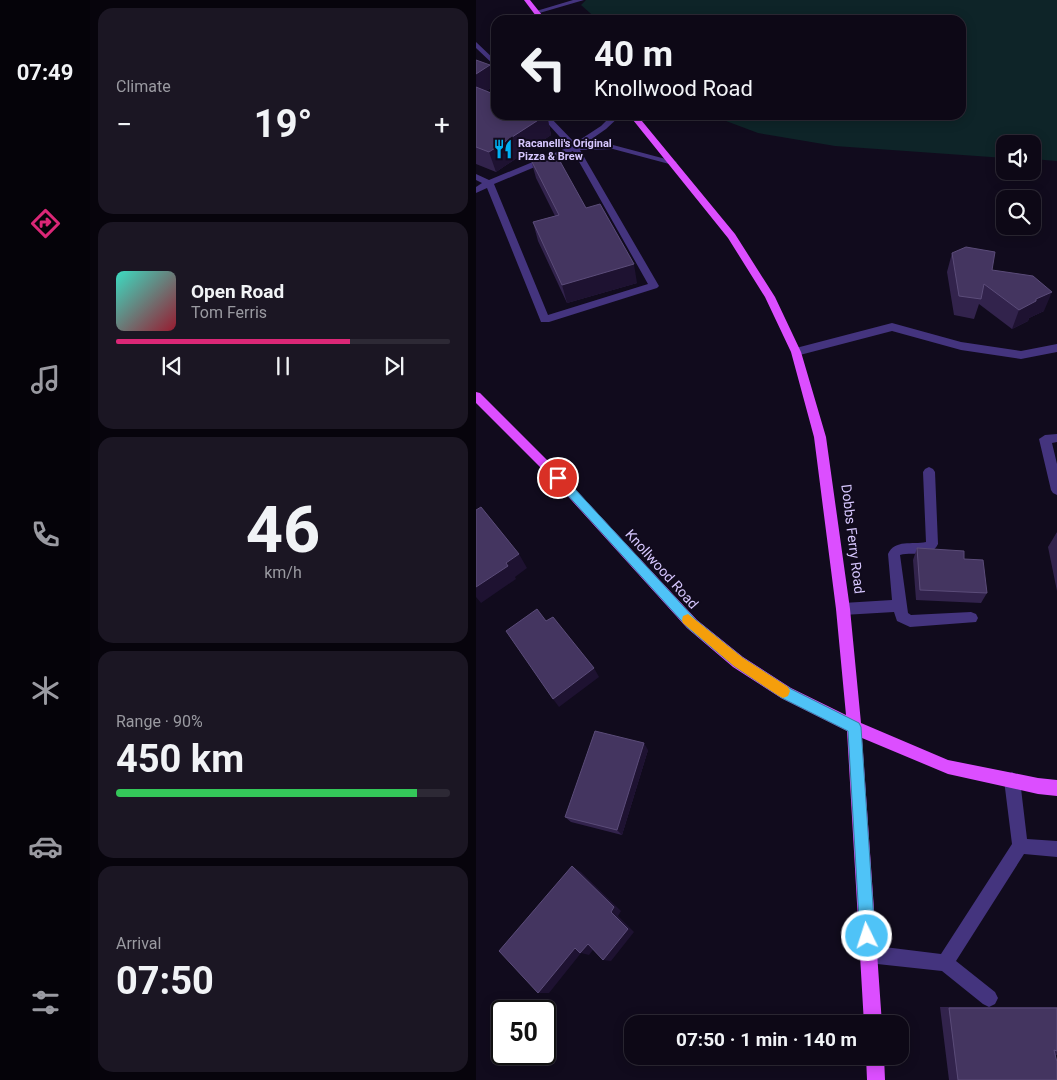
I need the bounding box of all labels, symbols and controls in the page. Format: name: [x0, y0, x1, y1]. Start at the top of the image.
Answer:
text: 40 m: [594, 34, 673, 75]
icon: left: [511, 35, 576, 100]
text: 07:49: [17, 60, 73, 85]
text: Knollwood Road: [594, 76, 753, 101]
text: Climate: [116, 77, 171, 96]
text: 19°: [254, 102, 312, 146]
text: −: [116, 108, 132, 141]
text: +: [434, 108, 450, 141]
map controls: [996, 135, 1041, 235]
button: sound: [996, 135, 1041, 180]
place label: Racanelli's Original Pizza & Brew: [518, 137, 612, 163]
restaurant icon: Racanelli's Original Pizza & Brew: [492, 138, 514, 160]
button: search: [996, 190, 1041, 235]
icon: directions: [28, 206, 63, 241]
text: Open Road: [191, 280, 284, 303]
text: Tom Ferris: [191, 303, 267, 322]
icon: previous: [158, 352, 186, 380]
icon: pause: [269, 352, 297, 380]
icon: next: [380, 352, 408, 380]
icon: music: [28, 362, 63, 397]
pin: [537, 457, 579, 499]
icon: arrive: [544, 464, 572, 492]
street label: Dobbs Ferry Road: [838, 483, 868, 595]
text: 46: [246, 492, 320, 568]
icon: phone: [28, 517, 63, 552]
street label: Knollwood Road: [622, 526, 702, 612]
text: km/h: [264, 563, 302, 582]
icon: climate: [28, 673, 63, 708]
text: Range · 90%: [116, 712, 203, 731]
text: 450 km: [116, 737, 244, 781]
icon: car: [28, 829, 63, 864]
position arrow: [840, 909, 892, 961]
text: Arrival: [116, 934, 161, 953]
text: 07:50: [116, 959, 214, 1003]
icon: filters: [28, 985, 63, 1020]
speed limit sign: 50: [491, 1000, 556, 1065]
text: 07:50 · 1 min · 140 m: [676, 1028, 857, 1051]

